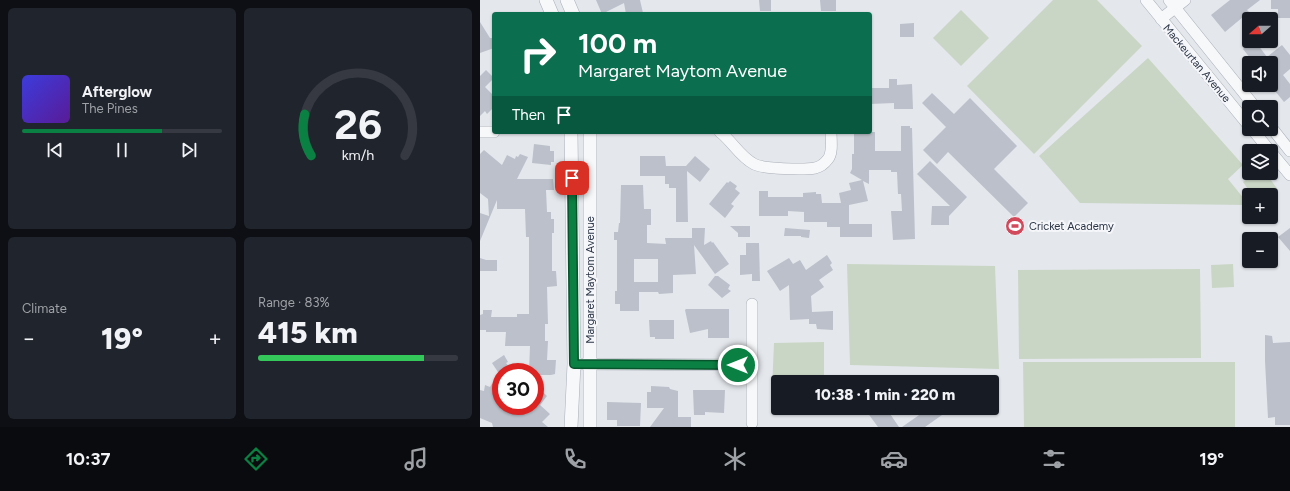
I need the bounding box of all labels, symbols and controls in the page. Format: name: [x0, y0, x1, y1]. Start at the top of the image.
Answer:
north arrow: [1242, 12, 1278, 48]
map controls: [1242, 12, 1278, 268]
street label: Mackeurtan Avenue: [1160, 22, 1233, 105]
text: 100 m: [578, 26, 657, 60]
icon: right: [512, 28, 564, 80]
button: sound: [1242, 56, 1278, 92]
text: Margaret Maytom Avenue: [578, 60, 787, 82]
text: Afterglow: [82, 83, 152, 101]
text: 26: [334, 99, 382, 149]
button: search: [1242, 100, 1278, 136]
text: The Pines: [82, 101, 138, 116]
icon: arrive: [553, 104, 575, 126]
text: Then: [512, 106, 545, 124]
icon: previous: [44, 139, 66, 161]
icon: pause: [111, 139, 133, 161]
icon: next: [178, 139, 200, 161]
button: layers: [1242, 144, 1278, 180]
text: km/h: [342, 146, 374, 164]
pin: [555, 161, 589, 195]
icon: arrive: [561, 167, 583, 189]
button: +: [1242, 188, 1278, 224]
sports icon: Cricket Academy: [1004, 215, 1026, 237]
street label: Margaret Maytom Avenue: [584, 216, 597, 344]
place label: Cricket Academy: [1029, 220, 1114, 233]
button: −: [1242, 232, 1278, 268]
text: Range · 83%: [258, 295, 330, 310]
text: Climate: [22, 301, 67, 316]
text: 415 km: [258, 314, 358, 351]
text: 19°: [101, 320, 143, 357]
text: −: [22, 325, 36, 352]
text: +: [208, 325, 222, 352]
position arrow: [717, 344, 759, 386]
speed limit sign: 30: [492, 363, 544, 415]
text: 10:38 · 1 min · 220 m: [815, 386, 955, 404]
icon: directions: [242, 445, 270, 473]
icon: music: [402, 445, 430, 473]
icon: phone: [561, 445, 589, 473]
icon: climate: [721, 445, 749, 473]
icon: car: [880, 445, 908, 473]
icon: filters: [1040, 445, 1068, 473]
text: 10:37: [66, 448, 110, 470]
text: 19°: [1199, 448, 1224, 470]

